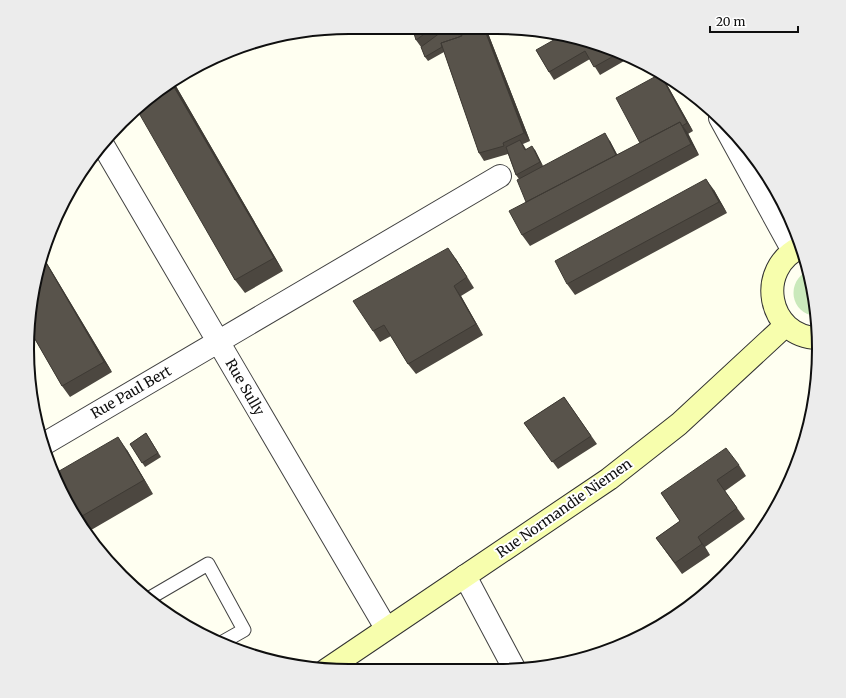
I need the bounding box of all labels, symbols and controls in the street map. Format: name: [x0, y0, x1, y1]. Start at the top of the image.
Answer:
scale bar: [710, 8, 798, 34]
text: 20 m: [716, 14, 745, 29]
street label: Rue Sully: [222, 356, 269, 419]
street label: Rue Paul Bert: [87, 361, 175, 422]
street label: Rue Normandie Niemen: [493, 454, 635, 562]

